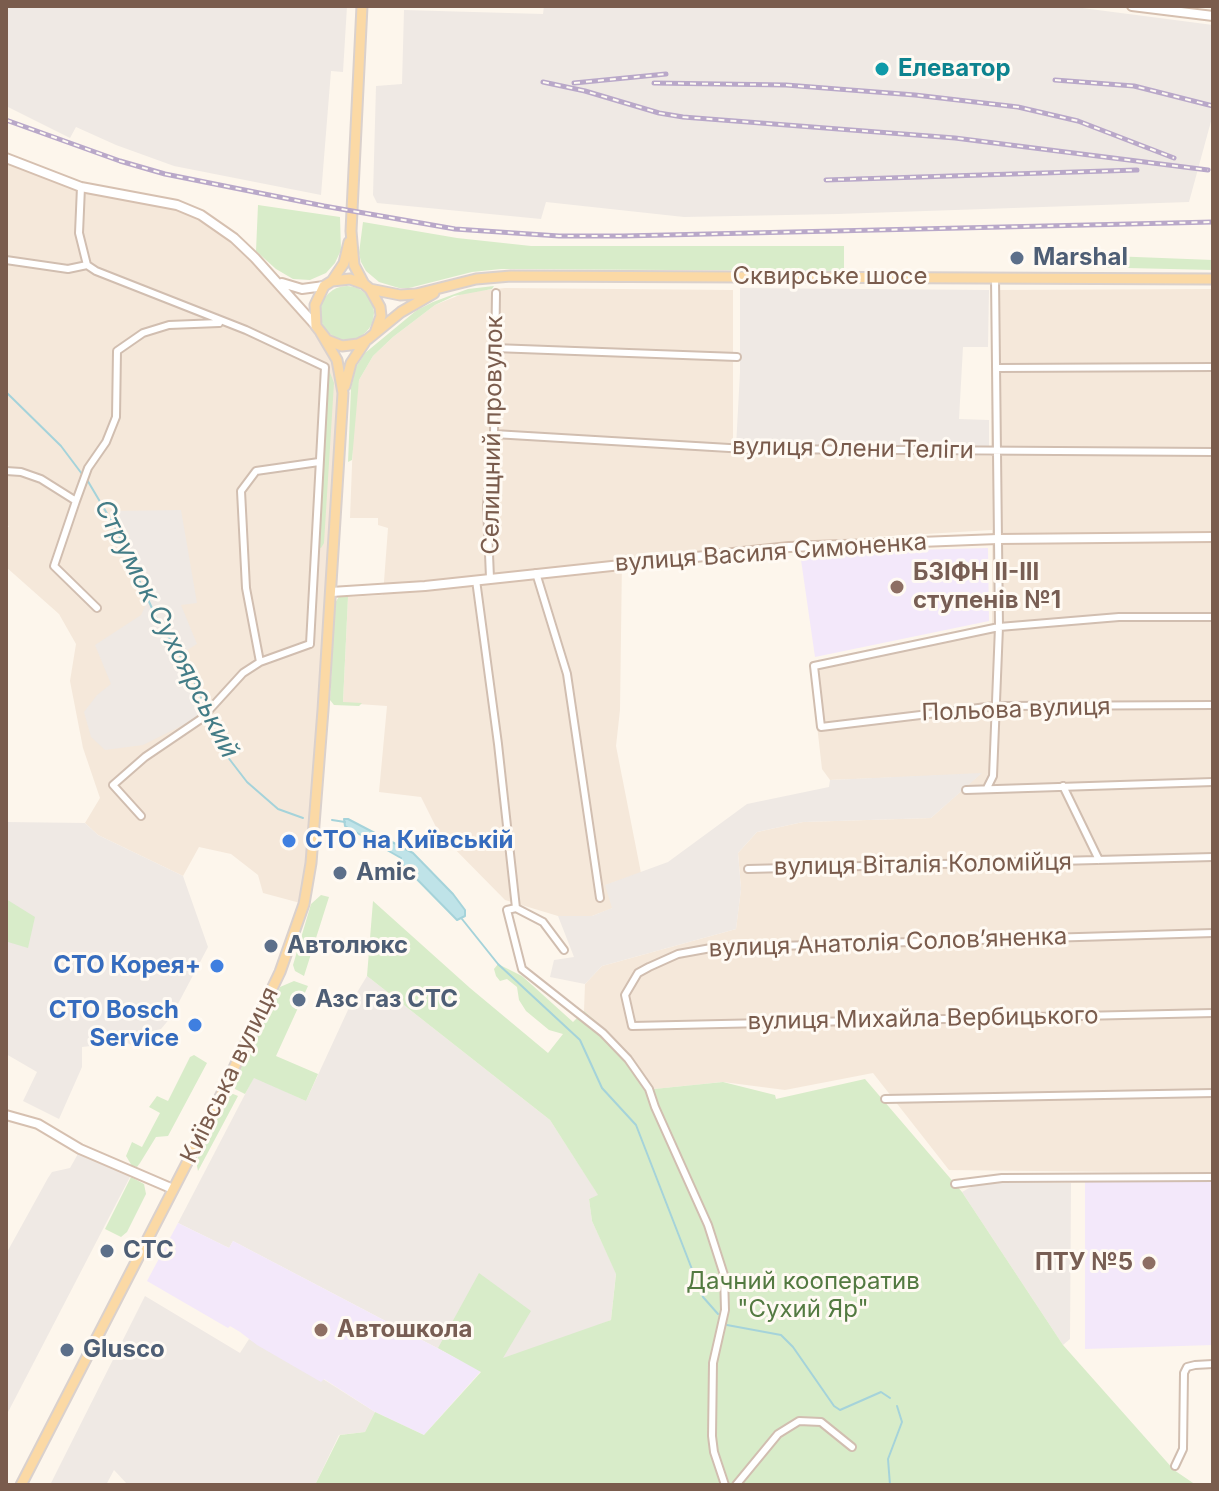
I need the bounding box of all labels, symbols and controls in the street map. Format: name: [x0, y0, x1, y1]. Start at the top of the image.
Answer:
place label: Елеватор: [898, 55, 1011, 83]
marker: Елеватор: [873, 60, 891, 78]
place label: Marshal: [1033, 244, 1128, 272]
marker: Marshal: [1008, 249, 1026, 267]
street label: Сквирське шосе: [732, 263, 928, 291]
street label: Селищний провулок: [477, 315, 509, 555]
street label: вулиця Олени Теліги: [732, 432, 974, 466]
water label: Струмок Сухоярський: [87, 495, 245, 763]
street label: вулиця Василя Симоненка: [614, 528, 928, 578]
place label: БЗІФН ІІ-ІІІ ступенів №1: [913, 559, 1061, 615]
marker: БЗІФН ІІ-ІІІ ступенів №1: [888, 578, 906, 596]
street label: Польова вулиця: [921, 692, 1111, 728]
place label: СТО на Київській: [305, 827, 513, 855]
marker: СТО на Київській: [280, 832, 298, 850]
street label: вулиця Віталія Коломійця: [774, 848, 1072, 882]
place label: Amic: [356, 859, 416, 887]
marker: Amic: [331, 864, 349, 882]
street label: вулиця Анатолія Соловʼяненка: [708, 922, 1068, 964]
place label: Автолюкс: [287, 932, 408, 960]
marker: Автолюкс: [262, 937, 280, 955]
place label: СТО Корея+: [53, 952, 201, 980]
marker: СТО Корея+: [208, 957, 226, 975]
street label: Київська вулиця: [175, 982, 285, 1168]
place label: Азс газ СТС: [315, 986, 458, 1014]
marker: Азс газ СТС: [290, 991, 308, 1009]
place label: СТО Bosch Service: [49, 997, 179, 1053]
street label: вулиця Михайла Вербицького: [747, 1002, 1099, 1036]
marker: СТО Bosch Service: [186, 1016, 204, 1034]
place label: СТС: [123, 1237, 174, 1265]
marker: СТС: [98, 1242, 116, 1260]
place label: ПТУ №5: [1035, 1249, 1133, 1277]
marker: ПТУ №5: [1140, 1254, 1158, 1272]
park label: Дачний кооператив "Сухий Яр": [686, 1268, 920, 1324]
place label: Автошкола: [337, 1316, 472, 1344]
marker: Автошкола: [312, 1321, 330, 1339]
place label: Glusco: [83, 1336, 165, 1364]
marker: Glusco: [58, 1341, 76, 1359]

